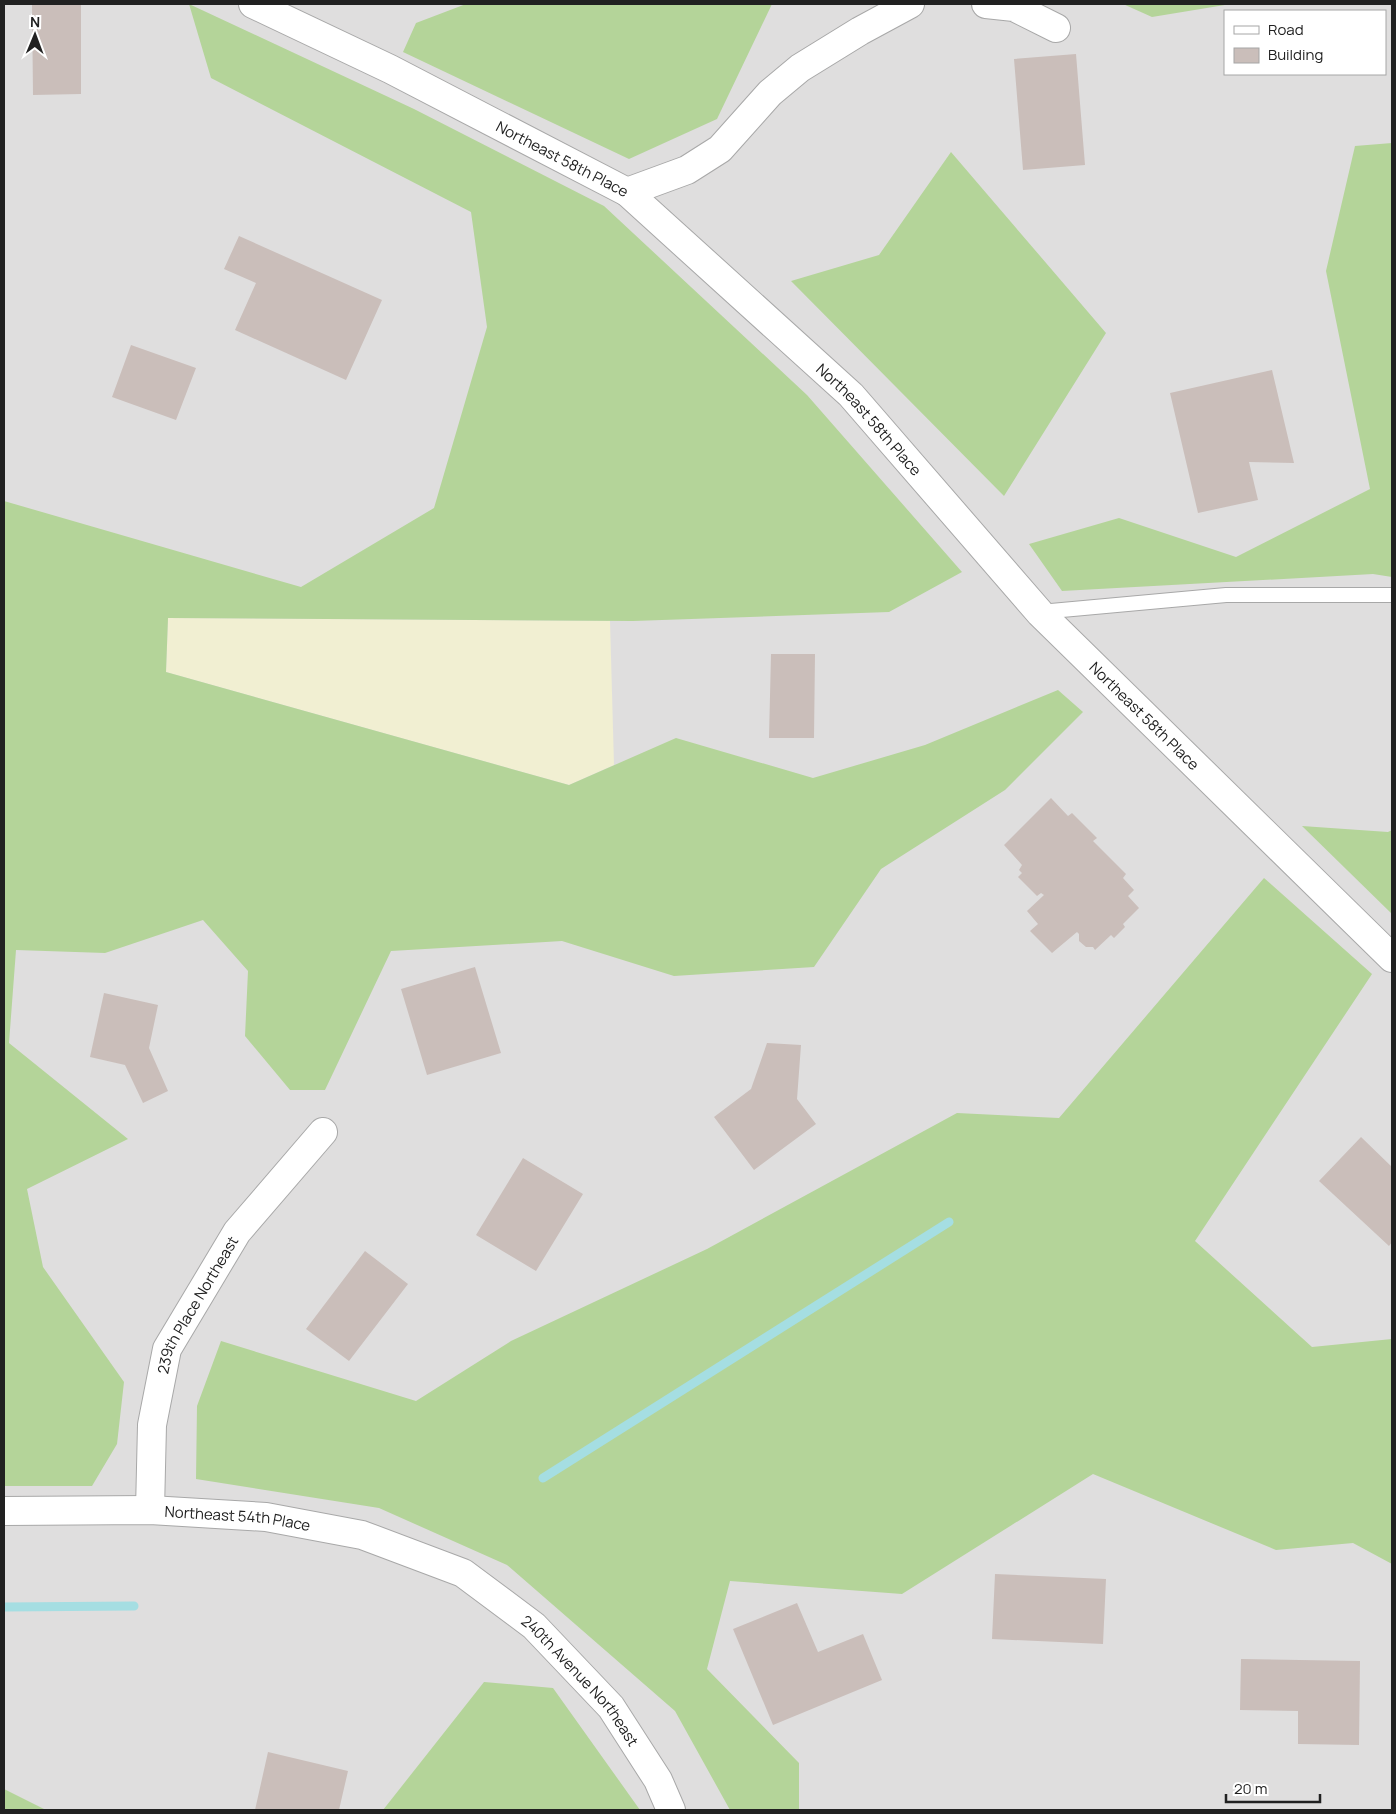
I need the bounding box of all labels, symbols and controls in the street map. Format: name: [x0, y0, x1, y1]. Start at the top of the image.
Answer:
north arrow: [10, 10, 60, 60]
legend: [1224, 10, 1386, 75]
text: N: [30, 12, 40, 31]
text: Road: [1268, 19, 1304, 40]
text: Building: [1268, 44, 1323, 65]
street label: Northeast 58th Place: [493, 115, 633, 202]
street label: Northeast 58th Place: [812, 358, 927, 480]
street label: Northeast 58th Place: [1085, 657, 1204, 774]
street label: 239th Place Northeast: [152, 1232, 243, 1376]
street label: Northeast 54th Place: [164, 1500, 312, 1536]
street label: 240th Avenue Northeast: [517, 1610, 644, 1750]
scale bar: [1226, 1772, 1320, 1804]
text: 20 m: [1234, 1778, 1267, 1799]

